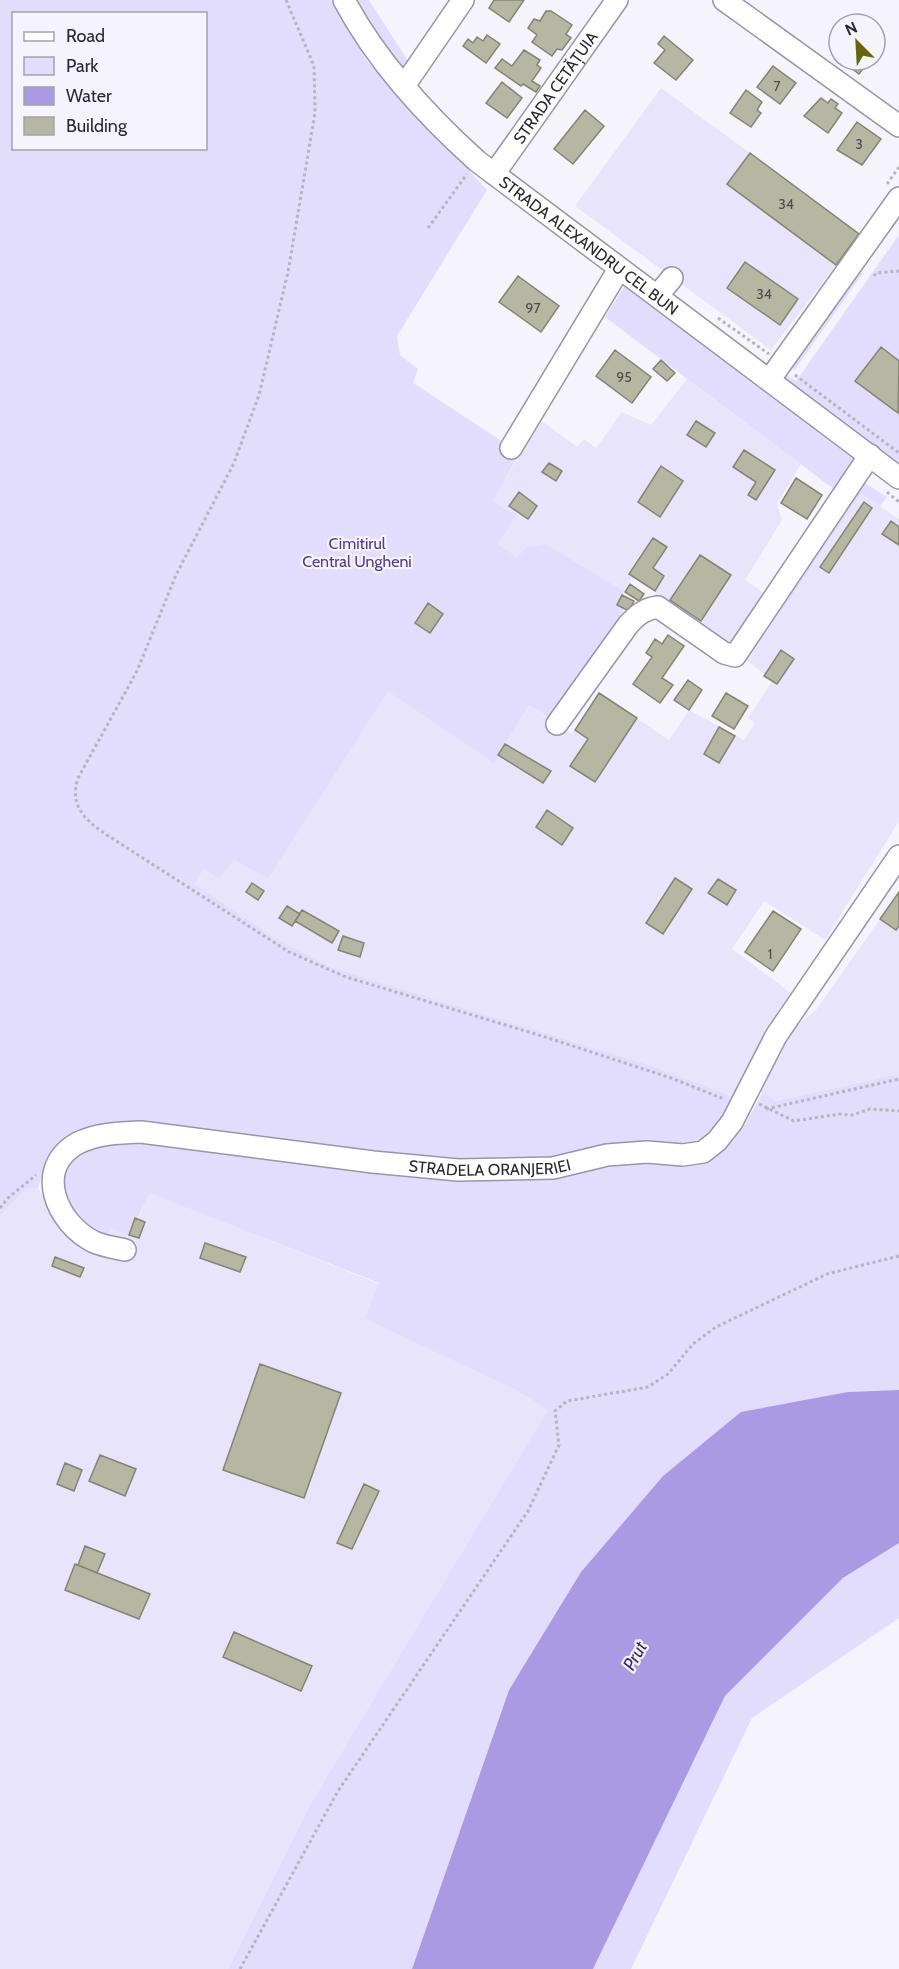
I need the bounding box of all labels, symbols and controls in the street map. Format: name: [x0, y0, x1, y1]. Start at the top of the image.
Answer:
legend: [12, 12, 207, 150]
north arrow: [827, 12, 887, 72]
text: N: [842, 18, 860, 40]
text: Road: [66, 25, 105, 47]
street label: STRADA CETĂȚUIA: [510, 28, 602, 147]
text: Park: [66, 55, 99, 77]
house number: 7: [773, 77, 781, 95]
text: Water: [66, 85, 112, 107]
text: Building: [66, 115, 128, 137]
house number: 3: [855, 135, 863, 153]
street label: STRADA ALEXANDRU CEL BUN: [495, 172, 682, 319]
house number: 34: [778, 195, 794, 213]
house number: 34: [756, 285, 772, 303]
house number: 97: [526, 299, 541, 317]
house number: 95: [616, 368, 632, 386]
park label: Cimitirul Central Ungheni: [302, 534, 412, 571]
house number: 1: [768, 945, 772, 963]
street label: STRADELA ORANJERIEI: [408, 1155, 573, 1180]
water label: Prut: [618, 1637, 652, 1674]

